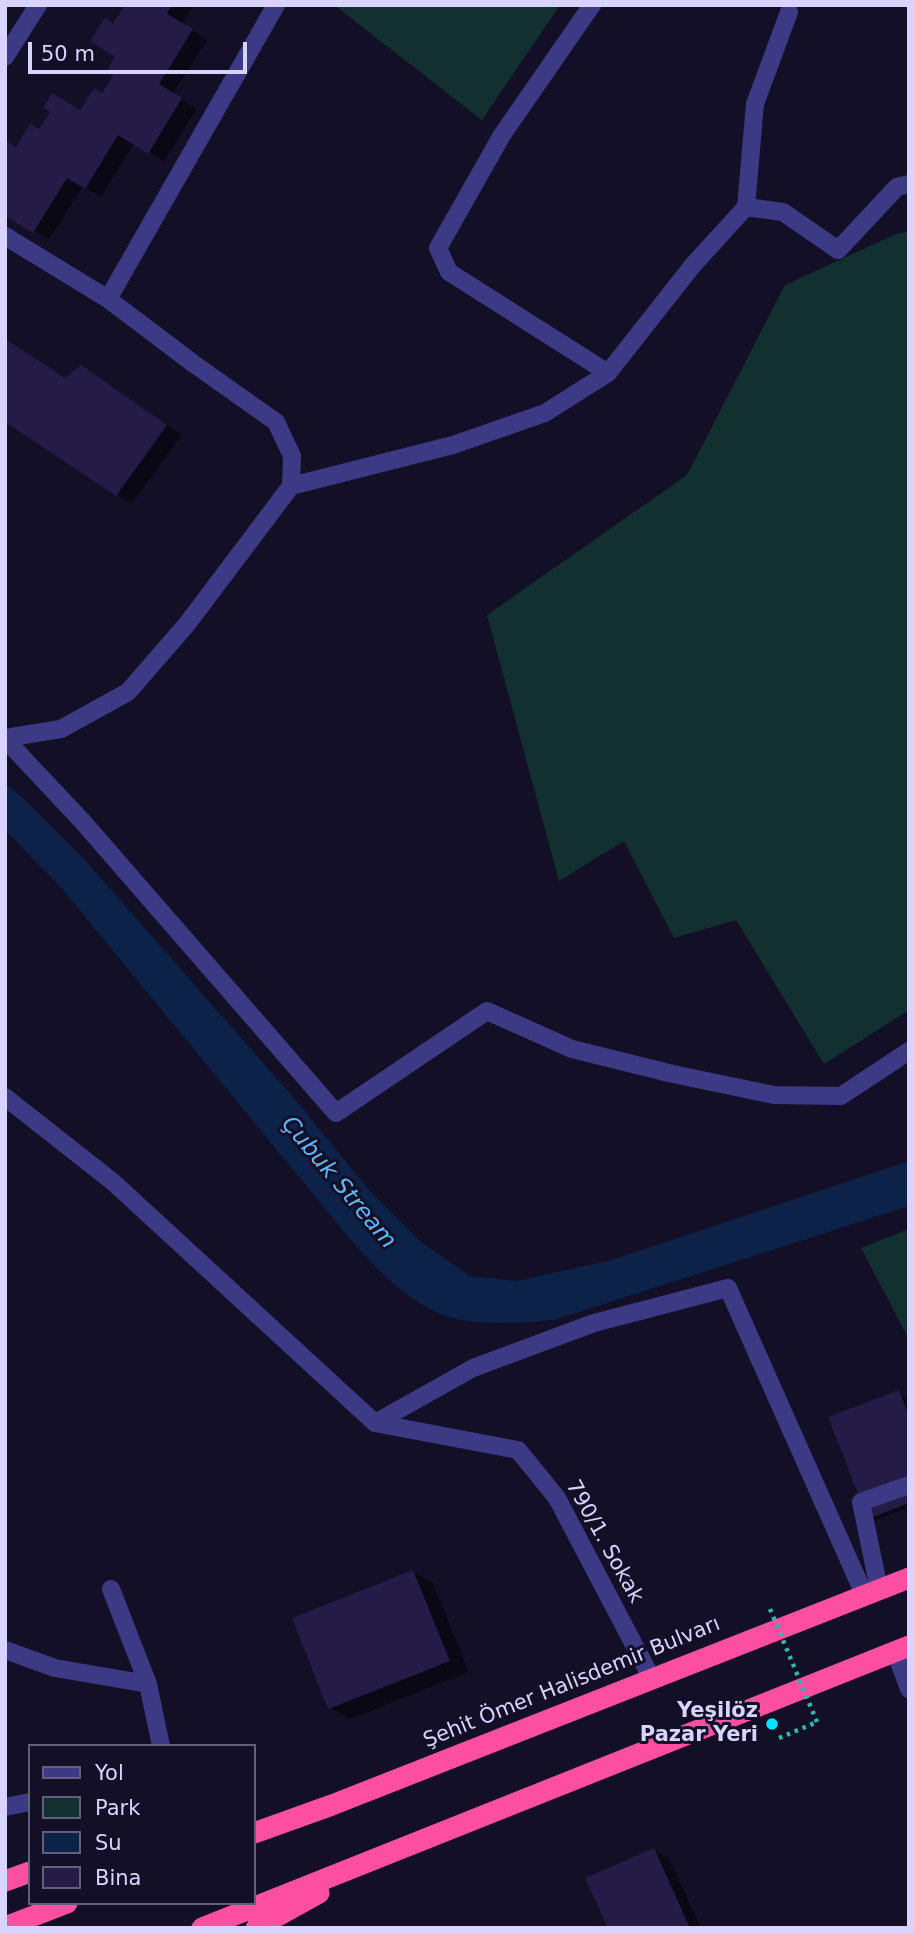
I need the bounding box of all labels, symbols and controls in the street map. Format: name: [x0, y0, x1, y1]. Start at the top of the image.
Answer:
scale bar: [32, 28, 250, 72]
text: 50 m: [41, 42, 95, 66]
water label: Çubuk Stream: [275, 1111, 401, 1255]
street label: 790/1. Sokak: [560, 1476, 648, 1608]
street label: Şehit Ömer Halisdemir Bulvarı: [420, 1612, 724, 1754]
place label: Yeşilöz Pazar Yeri: [640, 1699, 758, 1749]
marker: Yeşilöz Pazar Yeri: [764, 1716, 780, 1732]
legend: [28, 1744, 256, 1905]
text: Yol: [95, 1761, 124, 1785]
text: Park: [95, 1796, 140, 1820]
text: Su: [95, 1831, 122, 1855]
text: Bina: [95, 1866, 141, 1890]

